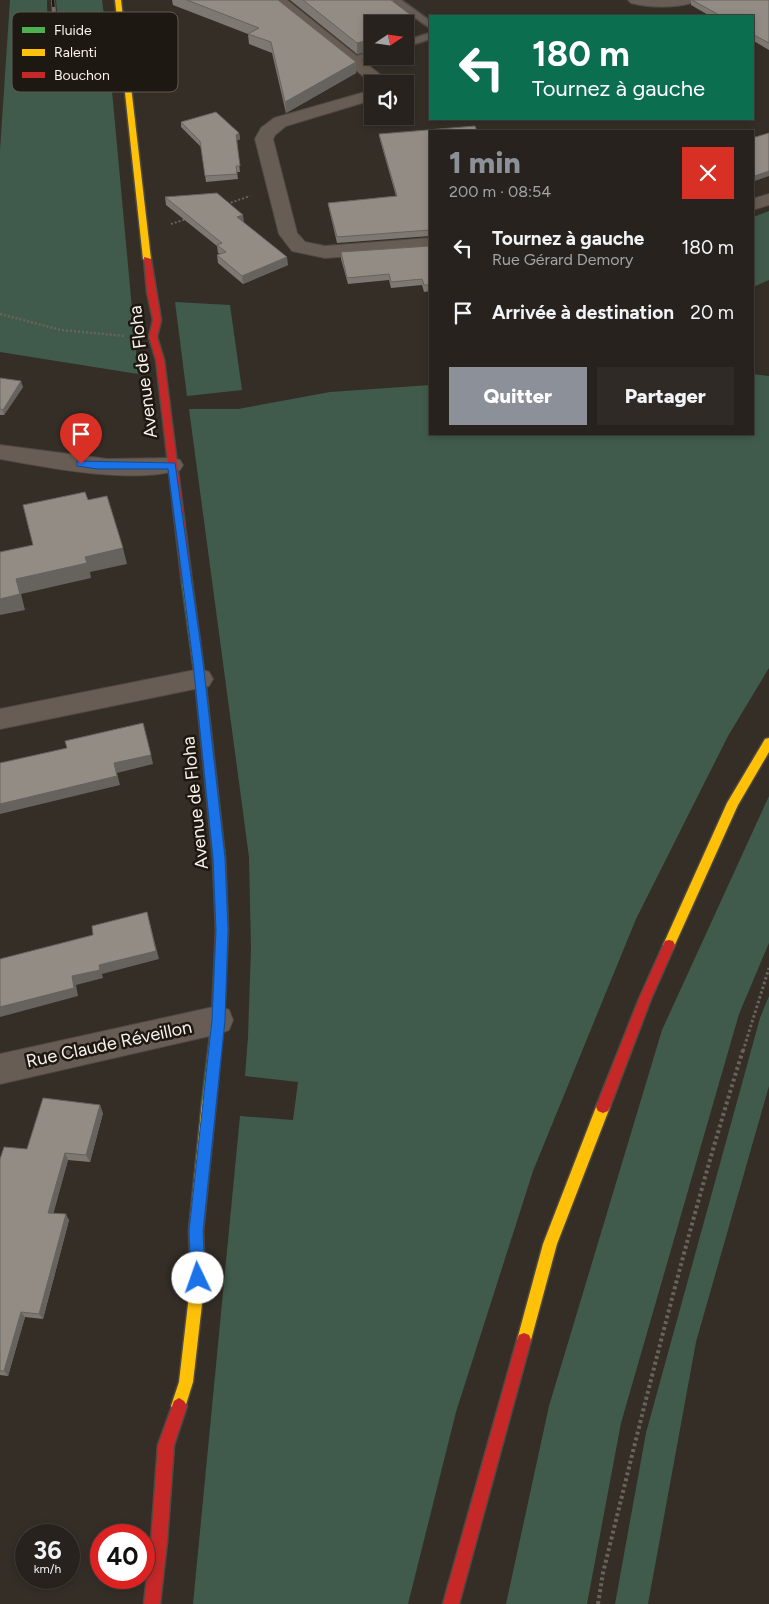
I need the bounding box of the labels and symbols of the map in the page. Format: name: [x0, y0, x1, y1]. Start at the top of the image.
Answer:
legend: [12, 12, 178, 92]
north arrow: [364, 15, 414, 65]
text: Fluide: [54, 22, 92, 39]
text: Ralenti: [54, 44, 97, 61]
text: Bouchon: [54, 67, 110, 84]
street label: Avenue de Floha: [124, 304, 162, 440]
pin: [60, 413, 102, 464]
street label: Avenue de Floha: [177, 735, 213, 871]
street label: Rue Claude Réveillon: [24, 1016, 194, 1072]
position arrow: [171, 1251, 223, 1303]
speed limit sign: 40: [90, 1524, 155, 1589]

